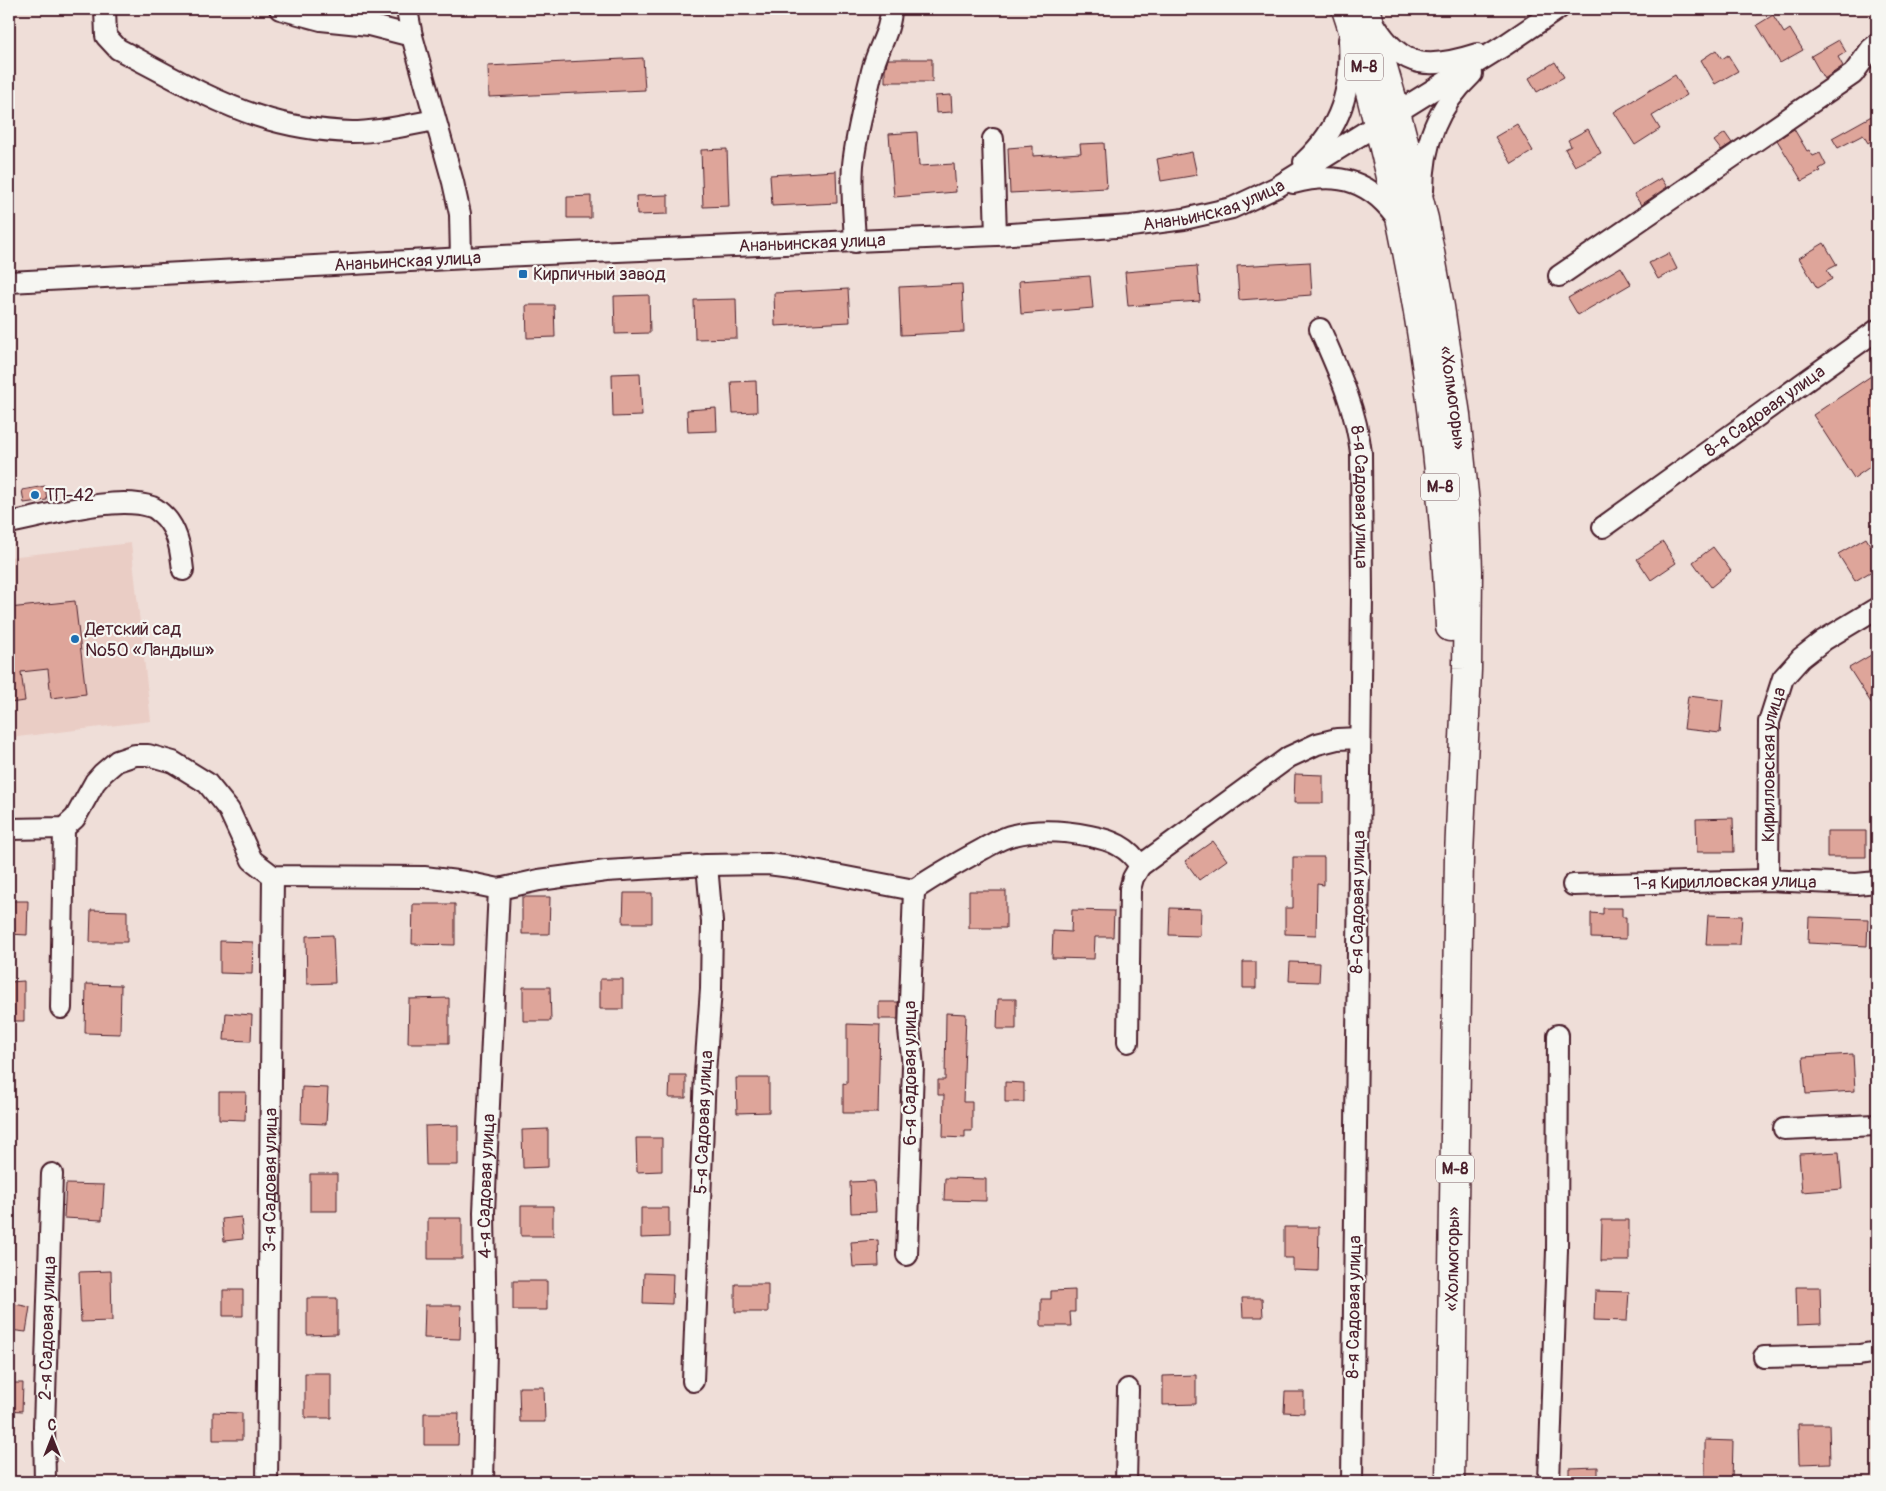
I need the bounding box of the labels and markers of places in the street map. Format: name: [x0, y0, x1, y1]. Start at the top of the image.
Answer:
place label: Кирпичный завод: [533, 263, 666, 286]
marker: Кирпичный завод: [517, 268, 529, 280]
place label: ТП-42: [45, 484, 94, 507]
marker: ТП-42: [29, 489, 41, 501]
place label: Детский сад №50 «Ландыш»: [84, 618, 214, 662]
marker: Детский сад №50 «Ландыш»: [69, 633, 81, 645]

